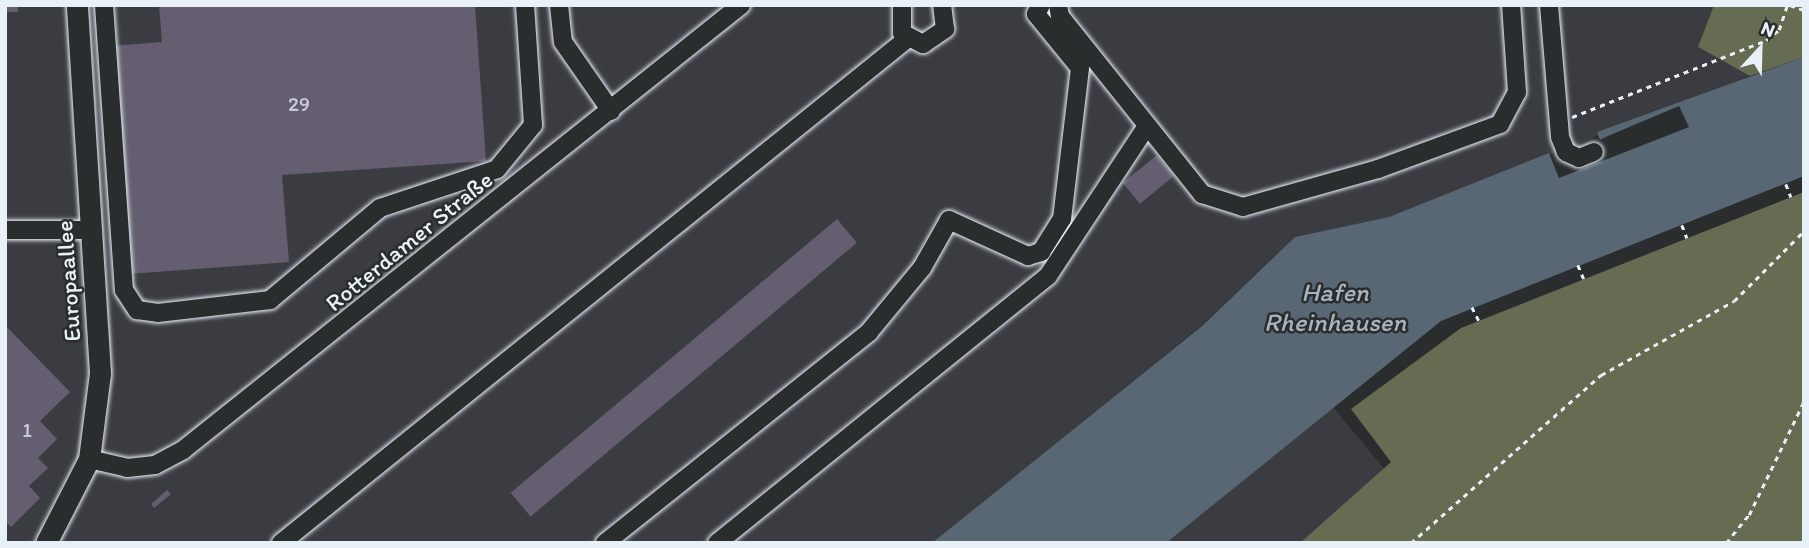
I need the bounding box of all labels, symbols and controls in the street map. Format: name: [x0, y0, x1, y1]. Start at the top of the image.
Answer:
north arrow: [1725, 14, 1795, 84]
text: N: [1758, 16, 1778, 42]
house number: 29: [288, 91, 310, 117]
street label: Rotterdamer Straße: [320, 165, 498, 317]
street label: Europaallee: [49, 219, 87, 343]
water label: Hafen Rheinhausen: [1264, 277, 1406, 338]
house number: 1: [22, 417, 32, 443]

